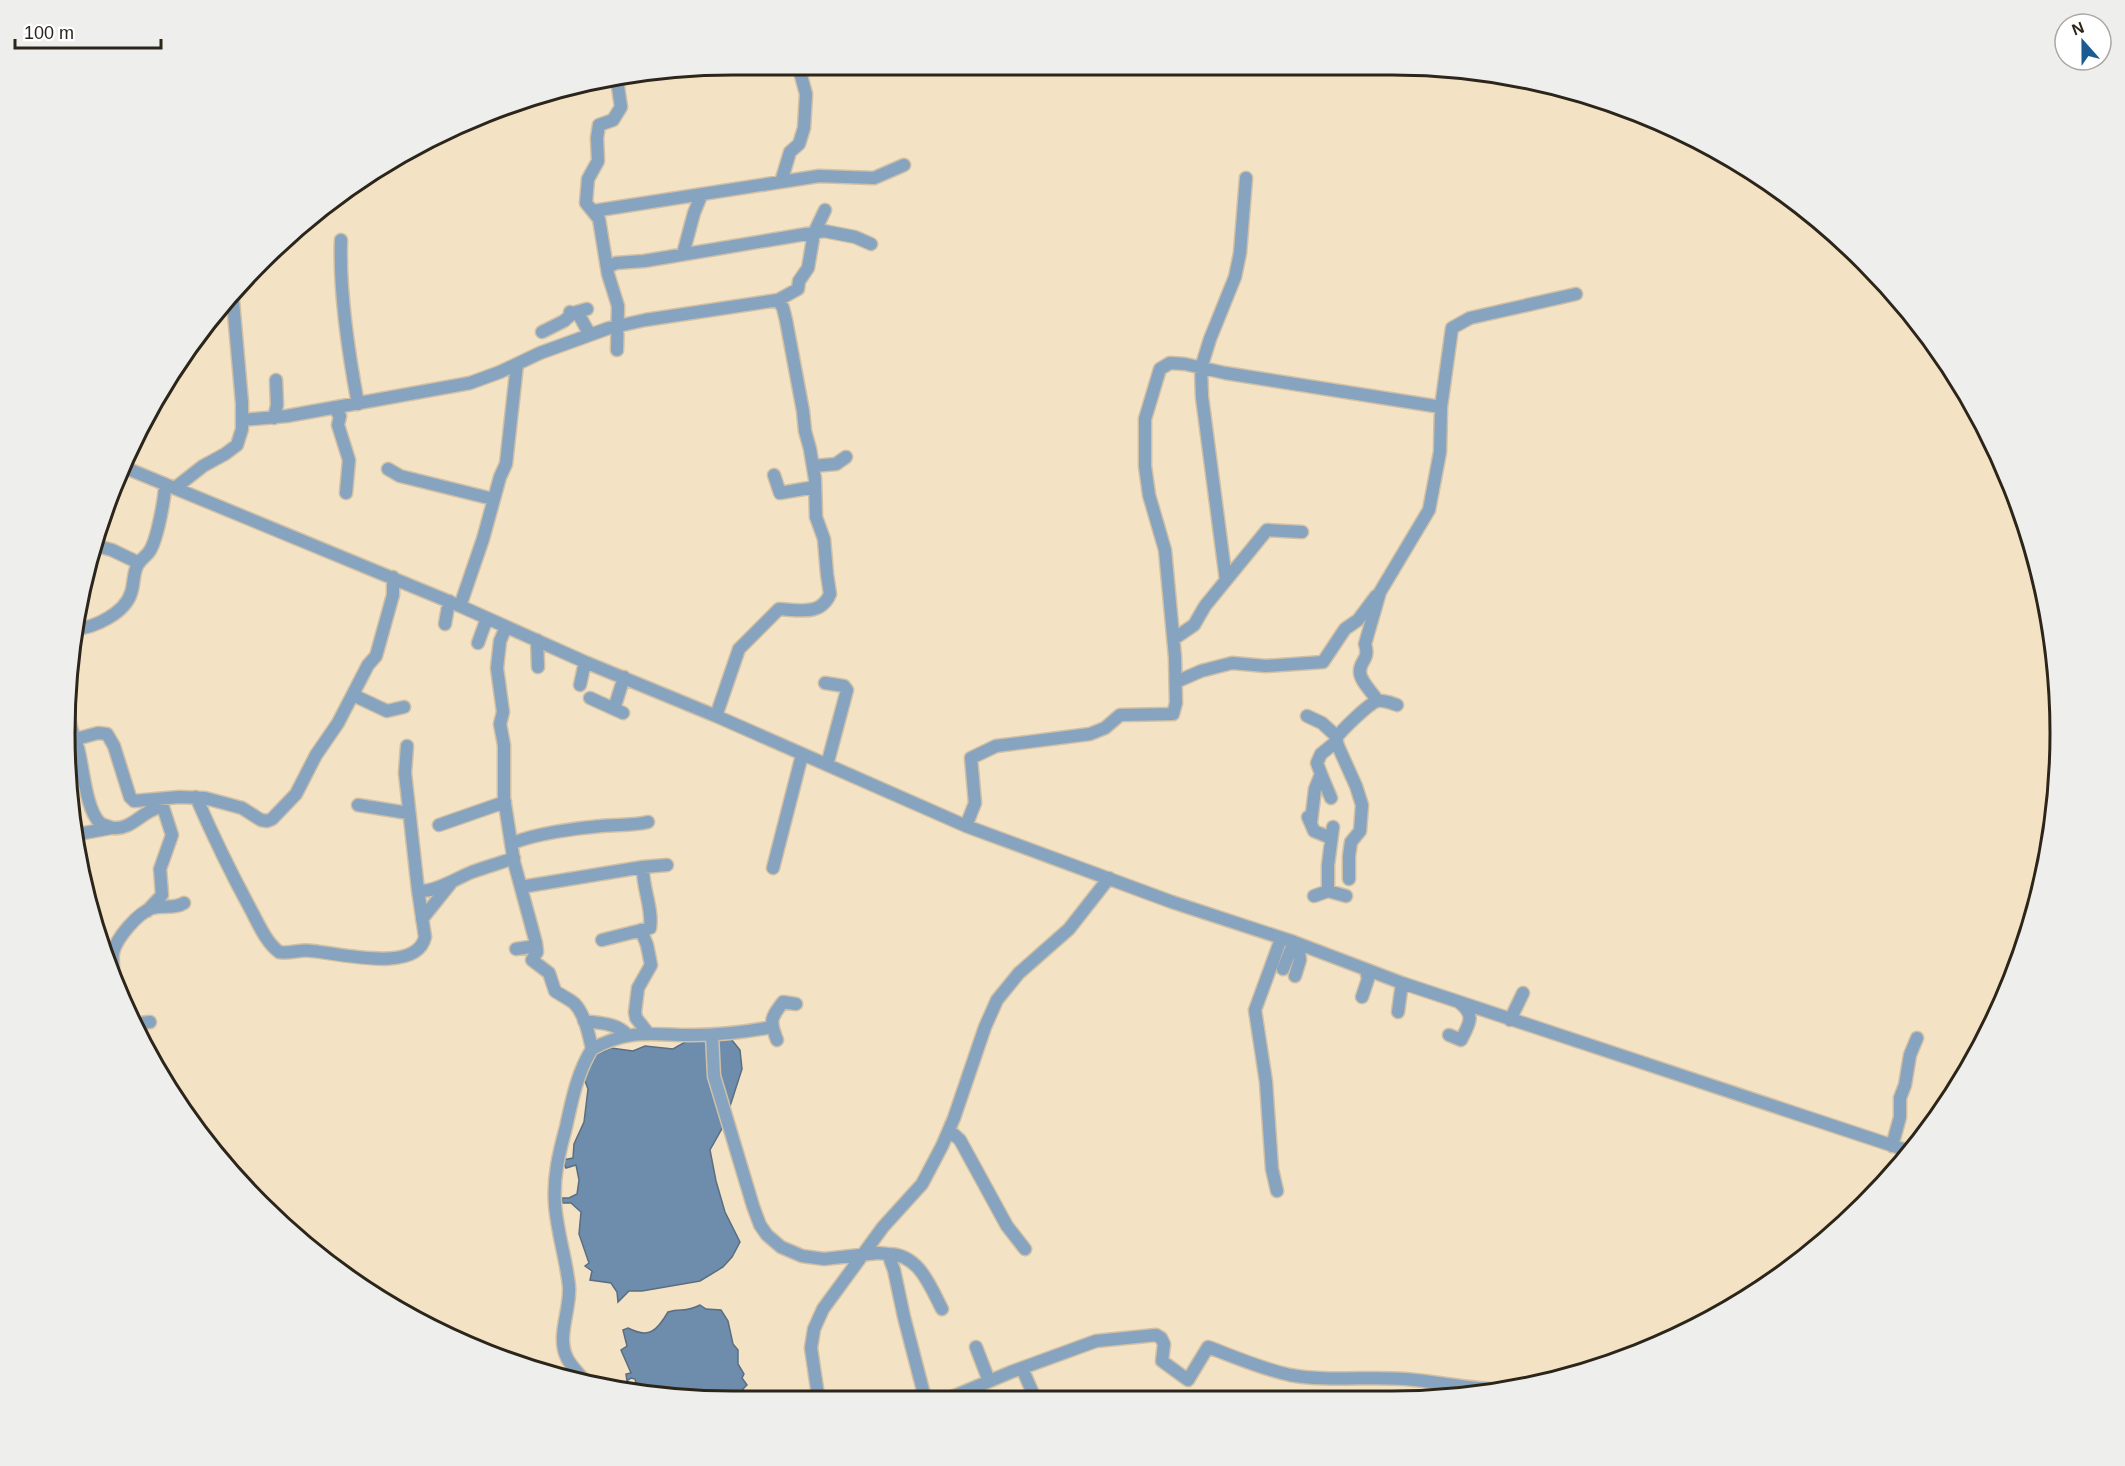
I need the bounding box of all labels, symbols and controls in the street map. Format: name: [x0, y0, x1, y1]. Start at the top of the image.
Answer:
scale bar: [15, 12, 160, 50]
north arrow: [2053, 12, 2113, 72]
text: N: [2069, 18, 2086, 38]
text: 100 m: [24, 23, 74, 43]

